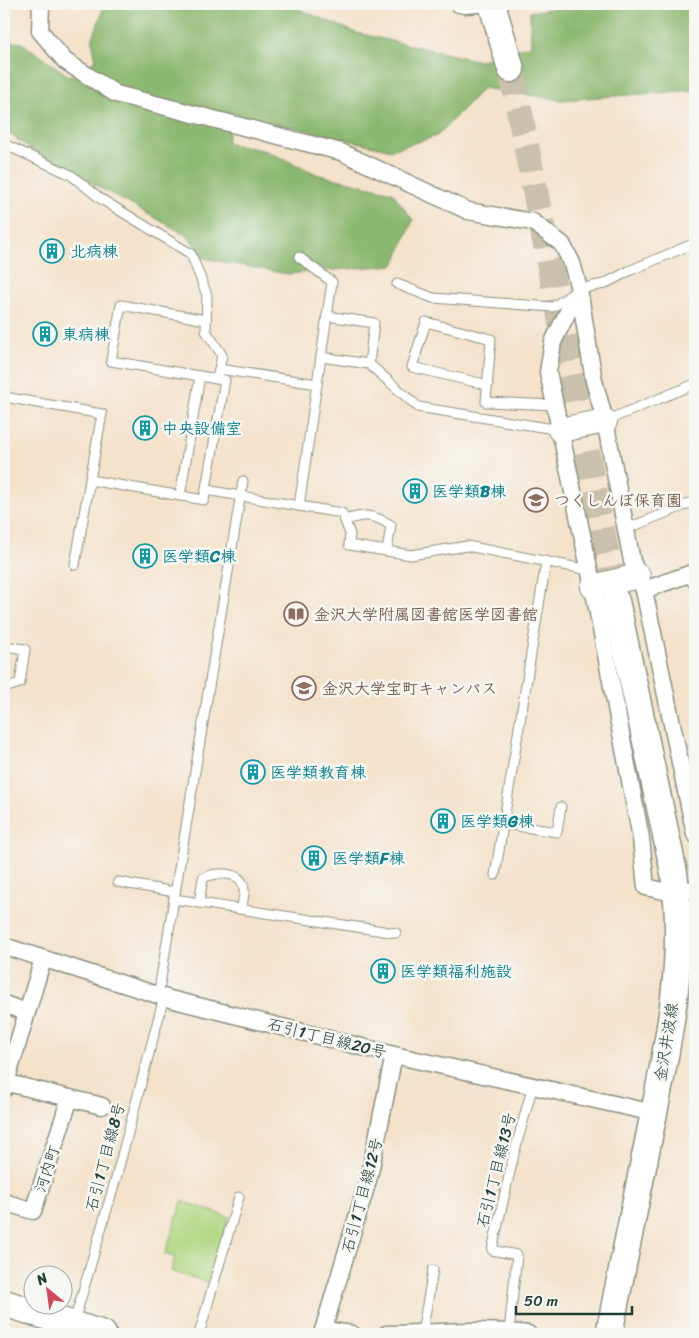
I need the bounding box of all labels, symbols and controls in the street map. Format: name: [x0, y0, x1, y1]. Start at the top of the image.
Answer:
place label: 北病棟: [70, 237, 119, 266]
building icon: 北病棟: [39, 238, 65, 264]
place label: 東病棟: [62, 320, 111, 349]
building icon: 東病棟: [32, 321, 58, 347]
place label: 中央設備室: [162, 414, 242, 443]
building icon: 中央設備室: [132, 415, 158, 441]
place label: 医学類B棟: [432, 477, 507, 506]
building icon: 医学類B棟: [402, 478, 428, 504]
place label: つくしんぼ保育園: [554, 486, 682, 515]
school or university icon: つくしんぼ保育園: [523, 487, 549, 513]
place label: 医学類C棟: [162, 542, 237, 571]
building icon: 医学類C棟: [132, 543, 158, 569]
place label: 金沢大学附属図書館医学図書館: [314, 600, 538, 629]
library icon: 金沢大学附属図書館医学図書館: [283, 601, 309, 627]
place label: 金沢大学宝町キャンパス: [322, 674, 497, 703]
school or university icon: 金沢大学宝町キャンパス: [291, 675, 317, 701]
place label: 医学類教育棟: [270, 758, 367, 787]
building icon: 医学類教育棟: [240, 759, 266, 785]
place label: 医学類G棟: [460, 807, 535, 836]
building icon: 医学類G棟: [430, 808, 456, 834]
place label: 医学類F棟: [332, 844, 406, 873]
building icon: 医学類F棟: [301, 845, 327, 871]
place label: 医学類福利施設: [400, 957, 512, 986]
building icon: 医学類福利施設: [370, 958, 396, 984]
street label: 金沢井波線: [645, 1000, 687, 1084]
street label: 石引1丁目線20号: [264, 1009, 390, 1067]
street label: 石引1丁目線8号: [76, 1099, 134, 1215]
street label: 石引1丁目線13号: [468, 1109, 524, 1231]
street label: 石引1丁目線12号: [333, 1134, 391, 1256]
street label: 河内町: [26, 1142, 68, 1196]
north arrow: [22, 1266, 72, 1316]
text: N: [31, 1266, 53, 1293]
scale bar: [516, 1283, 633, 1315]
text: 50 m: [524, 1288, 559, 1314]

